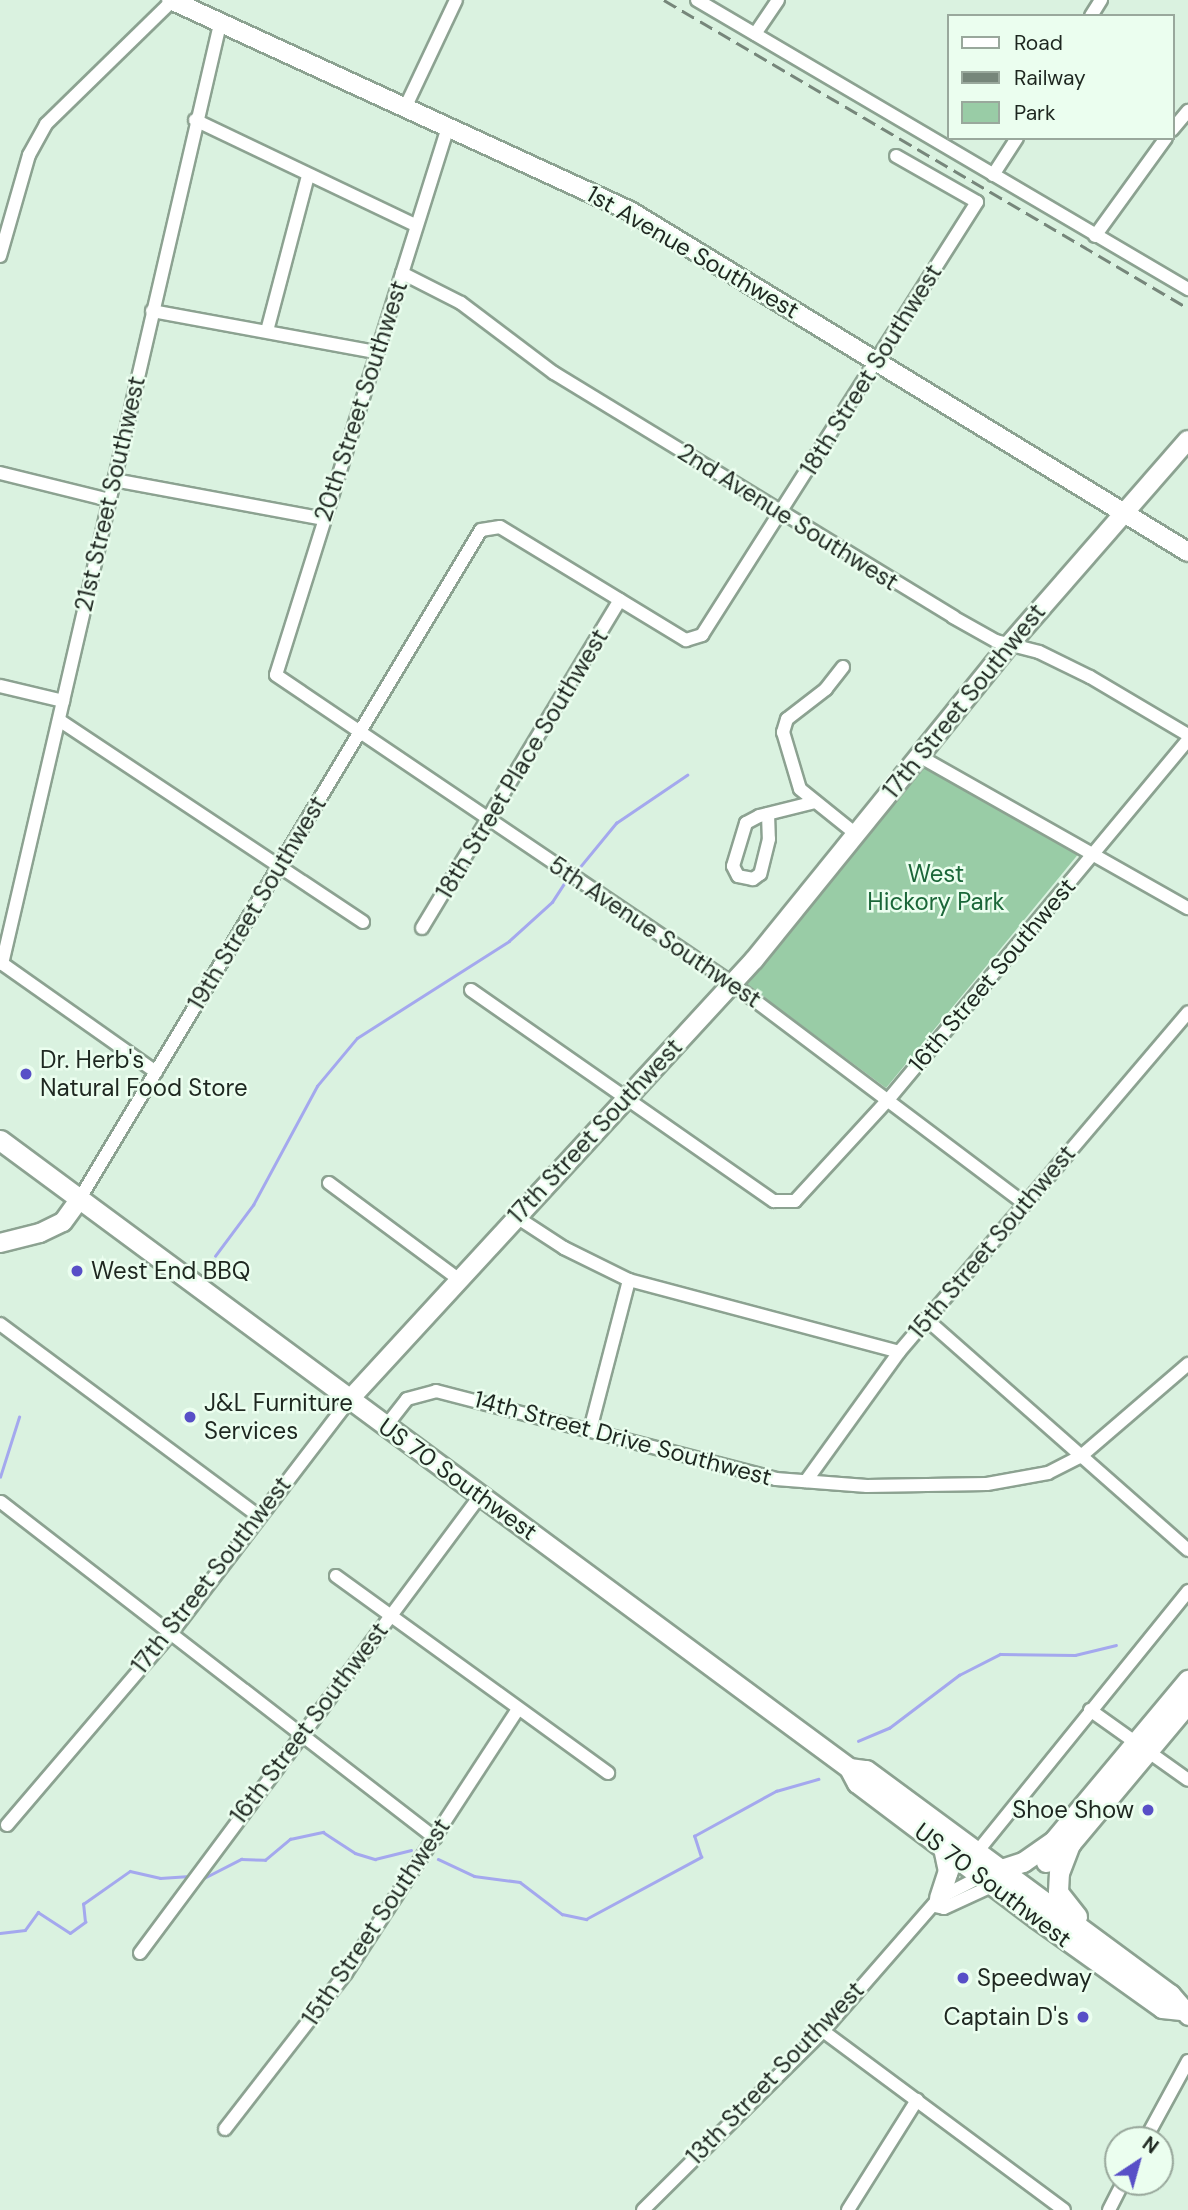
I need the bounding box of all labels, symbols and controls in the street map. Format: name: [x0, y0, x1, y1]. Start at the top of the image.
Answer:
legend: [946, 14, 1174, 140]
text: Road: [1014, 29, 1063, 57]
text: Railway: [1014, 64, 1086, 92]
text: Park: [1014, 99, 1055, 127]
street label: 1st Avenue Southwest: [582, 179, 804, 325]
street label: 18th Street Southwest: [794, 259, 948, 481]
street label: 20th Street Southwest: [308, 277, 414, 525]
street label: 21st Street Southwest: [69, 374, 151, 614]
street label: 2nd Avenue Southwest: [672, 437, 904, 597]
street label: 17th Street Southwest: [877, 598, 1051, 804]
street label: 18th Street Place Southwest: [430, 624, 614, 904]
street label: 19th Street Southwest: [182, 791, 332, 1015]
street label: 5th Avenue Southwest: [543, 850, 767, 1014]
park label: West Hickory Park: [867, 860, 1005, 916]
street label: 16th Street Southwest: [903, 872, 1081, 1078]
street label: 17th Street Southwest: [502, 1033, 688, 1229]
place label: Dr. Herb's Natural Food Store: [40, 1046, 248, 1102]
marker: Dr. Herb's Natural Food Store: [18, 1066, 34, 1082]
street label: 15th Street Southwest: [903, 1139, 1081, 1345]
place label: West End BBQ: [91, 1257, 250, 1285]
marker: West End BBQ: [69, 1263, 85, 1279]
street label: 14th Street Drive Southwest: [471, 1384, 775, 1492]
place label: J&L Furniture Services: [204, 1389, 353, 1445]
marker: J&L Furniture Services: [182, 1409, 198, 1425]
street label: US 70 Southwest: [373, 1412, 543, 1546]
street label: 17th Street Southwest: [125, 1471, 297, 1679]
street label: 16th Street Southwest: [224, 1617, 394, 1829]
place label: Shoe Show: [1012, 1796, 1134, 1824]
marker: Shoe Show: [1140, 1802, 1156, 1818]
street label: 15th Street Southwest: [296, 1813, 456, 2031]
street label: US 70 Southwest: [909, 1817, 1077, 1953]
place label: Speedway: [977, 1964, 1092, 1992]
marker: Speedway: [955, 1970, 971, 1986]
street label: 13th Street Southwest: [680, 1976, 870, 2170]
place label: Captain D's: [943, 2003, 1069, 2031]
marker: Captain D's: [1075, 2009, 1091, 2025]
north arrow: [1104, 2126, 1174, 2196]
text: N: [1138, 2131, 1163, 2159]

